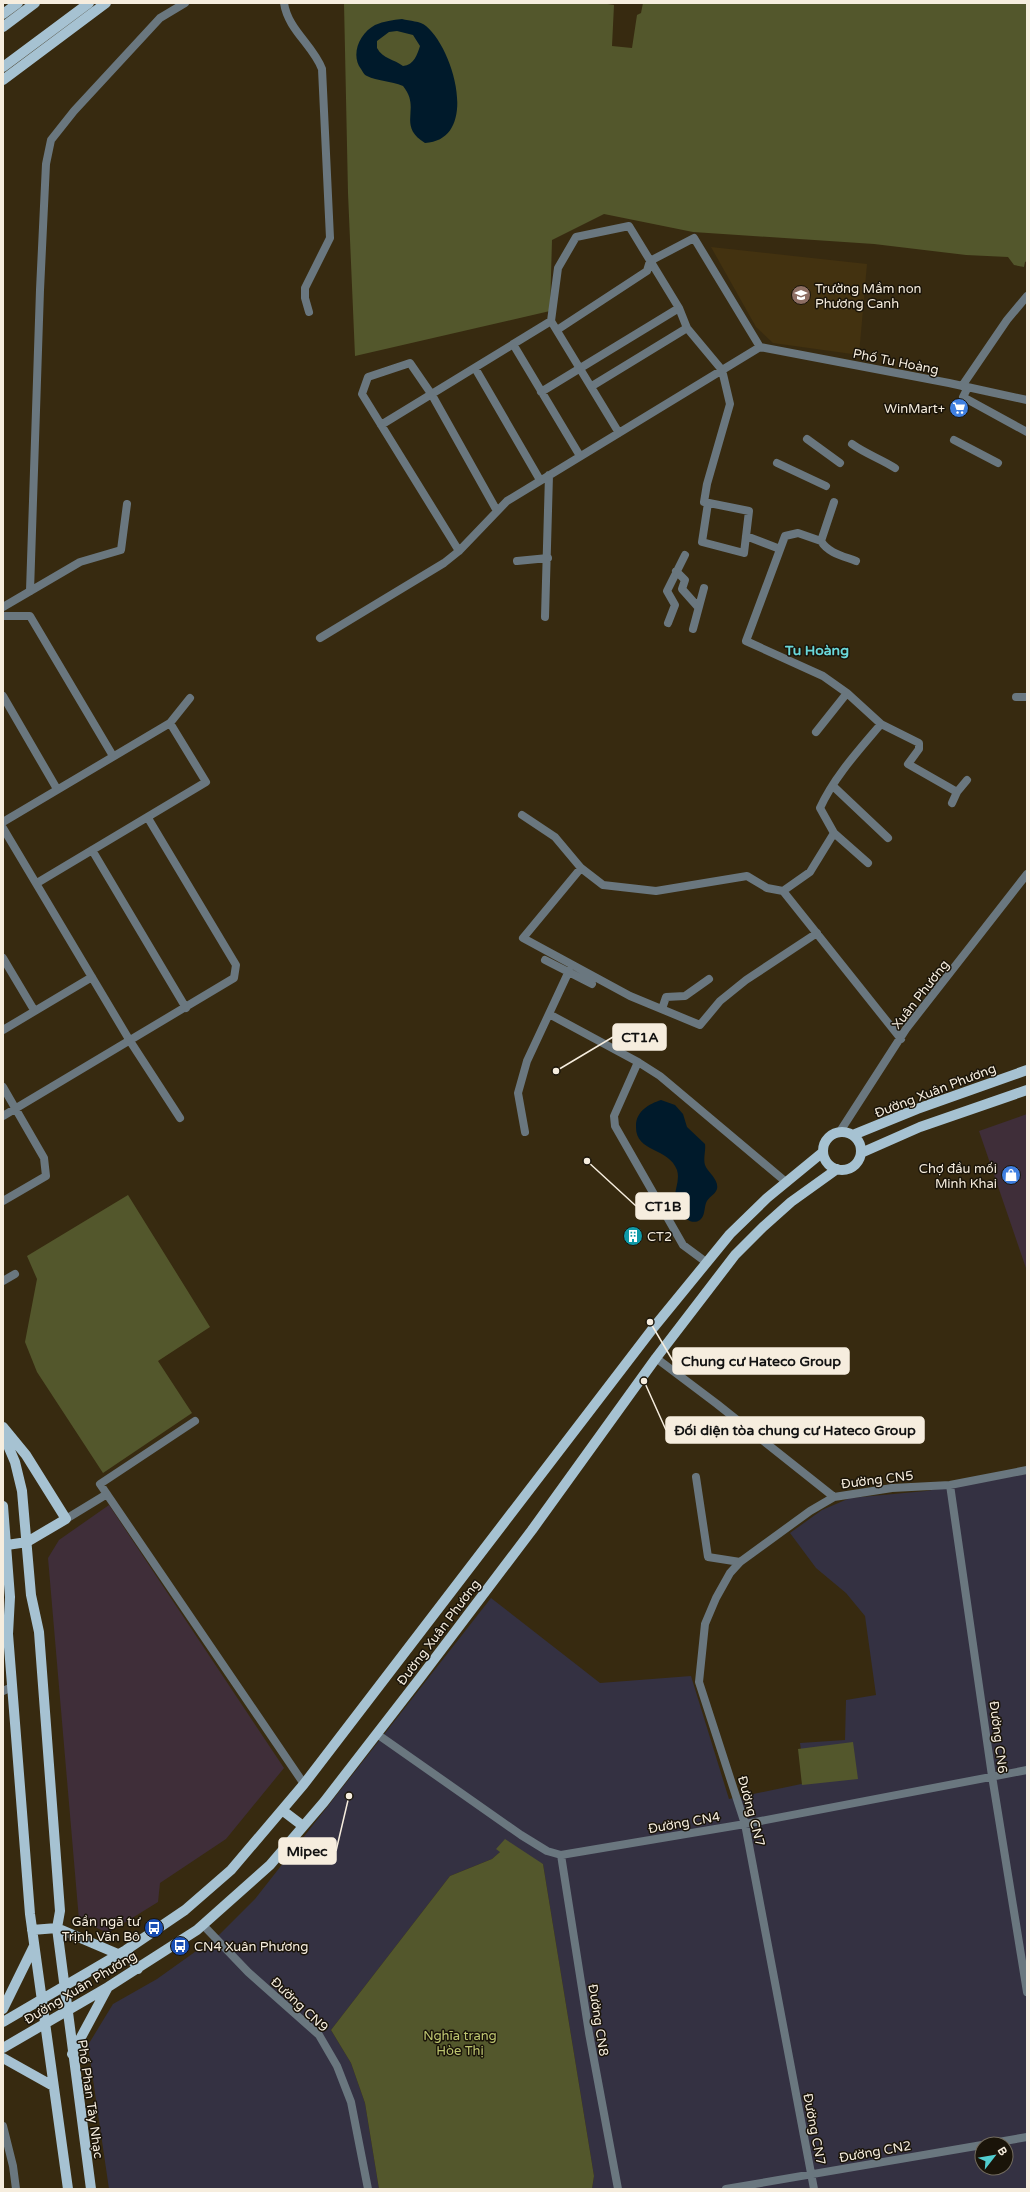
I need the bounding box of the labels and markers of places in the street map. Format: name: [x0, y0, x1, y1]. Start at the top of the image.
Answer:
place label: Trường Mầm non Phương Canh: [815, 281, 921, 312]
school or university icon: Trường Mầm non Phương Canh: [790, 284, 812, 306]
supermarket icon: WinMart+: [948, 397, 970, 419]
place label: WinMart+: [884, 401, 945, 417]
callout: CT1A: [613, 1024, 666, 1050]
place label: Chợ đầu mối Minh Khai: [919, 1161, 997, 1192]
shop icon: Chợ đầu mối Minh Khai: [1000, 1164, 1022, 1186]
callout: CT1B: [636, 1193, 689, 1219]
building icon: CT2: [622, 1225, 644, 1247]
place label: CT2: [647, 1229, 672, 1245]
callout: Chung cư Hateco Group: [673, 1348, 849, 1374]
callout: Đối diện tòa chung cư Hateco Group: [666, 1417, 924, 1443]
callout: Mipec: [279, 1838, 336, 1864]
place label: Gần ngã tư Trịnh Văn Bô: [62, 1914, 141, 1945]
bus stop icon: Gần ngã tư Trịnh Văn Bô: [143, 1917, 165, 1939]
bus stop icon: CN4 Xuân Phương: [169, 1935, 191, 1957]
place label: CN4 Xuân Phương: [194, 1939, 308, 1955]

